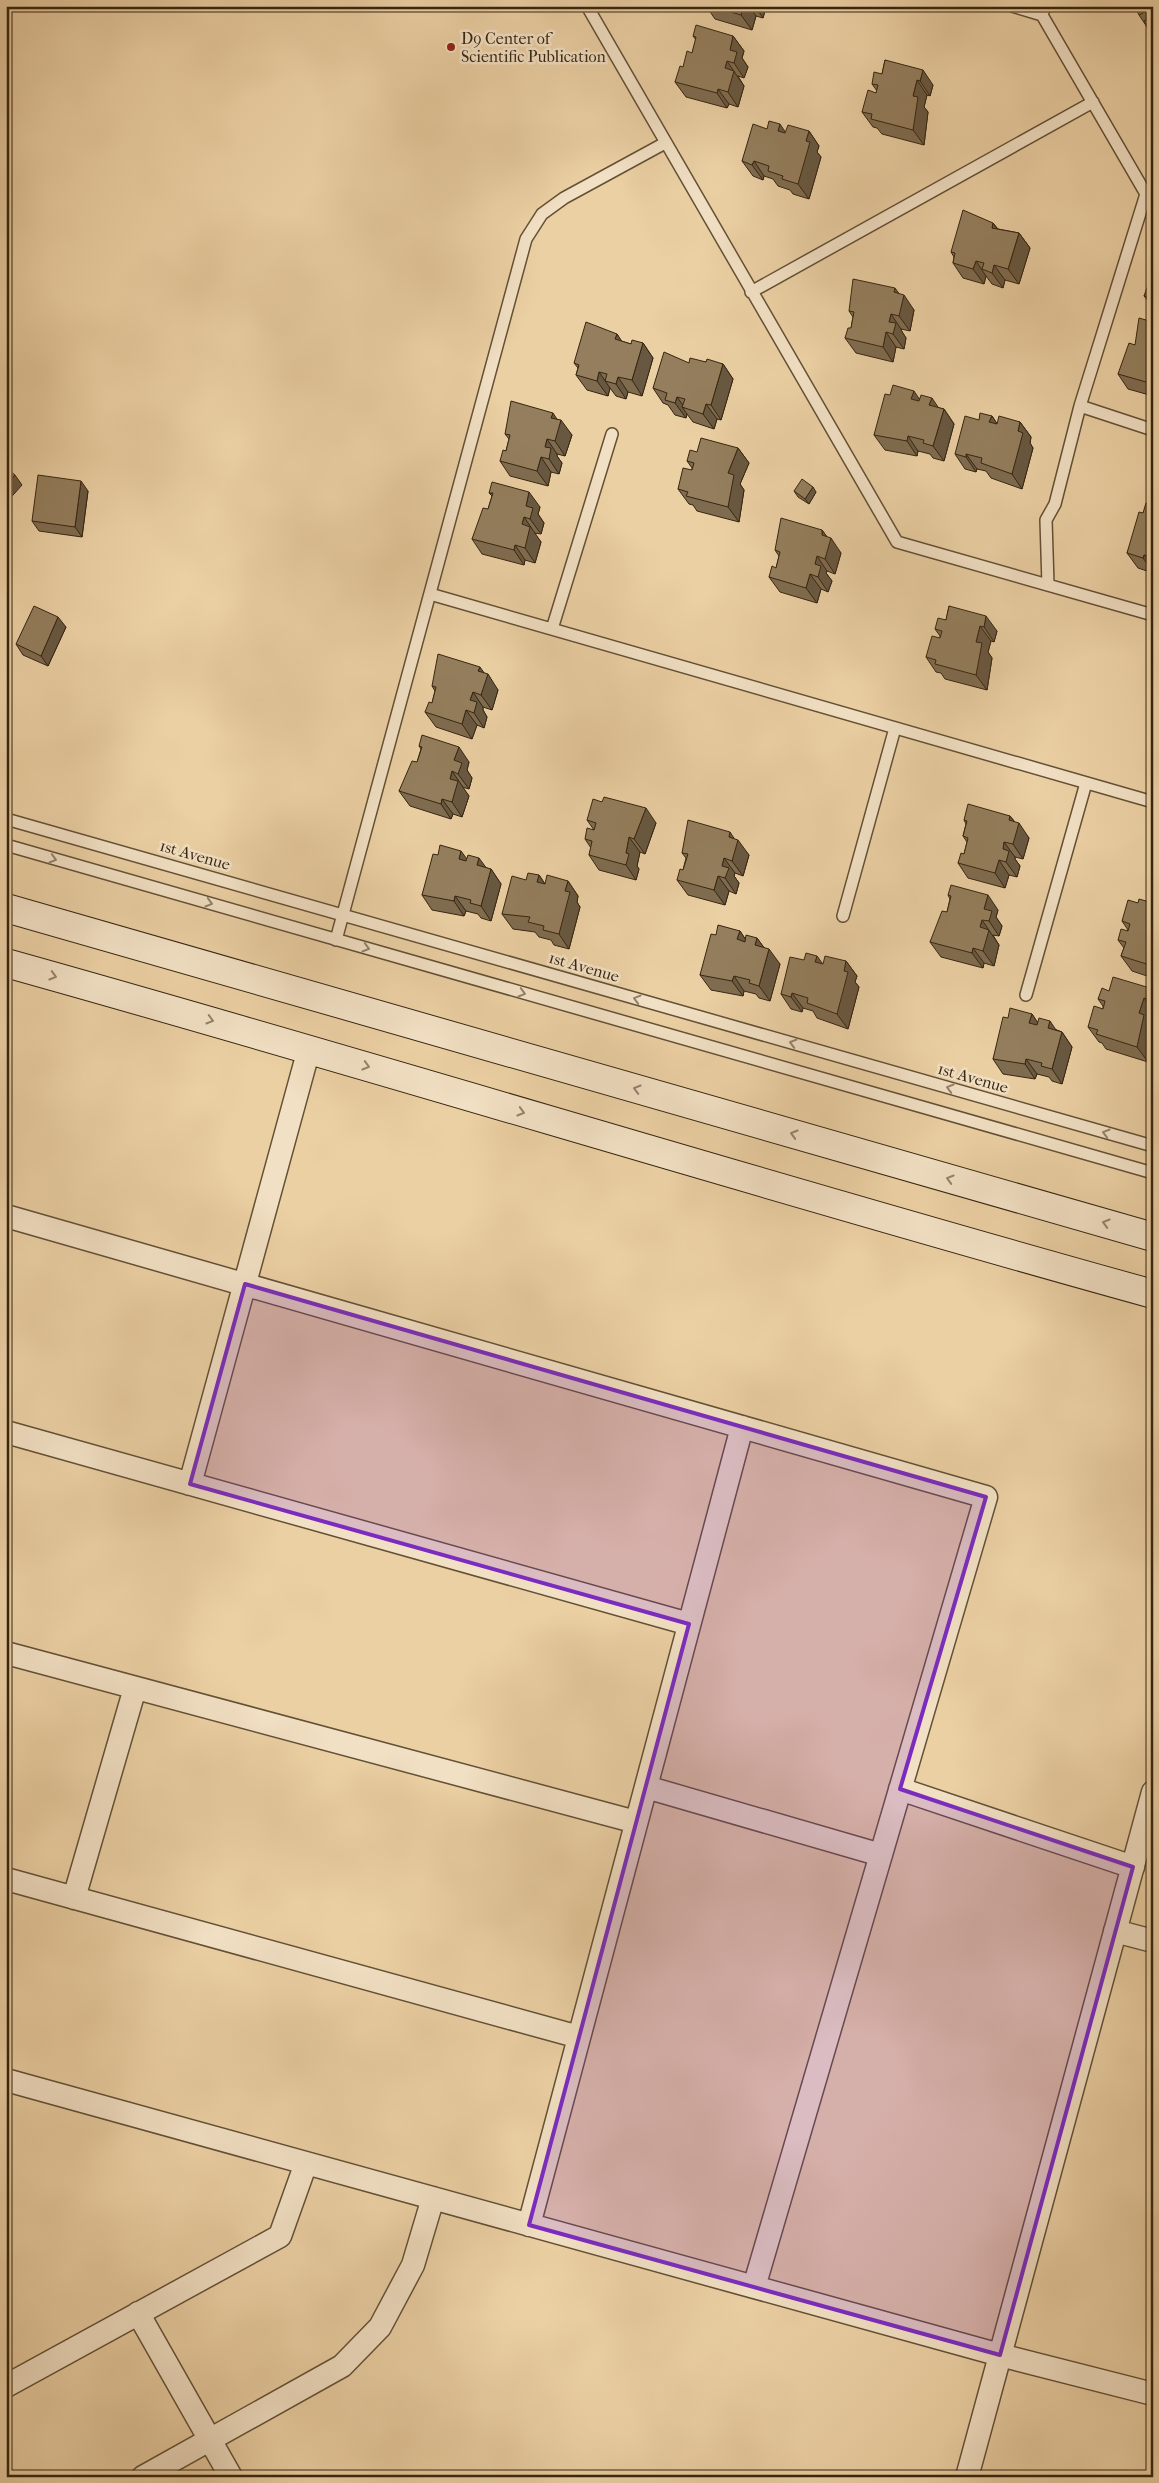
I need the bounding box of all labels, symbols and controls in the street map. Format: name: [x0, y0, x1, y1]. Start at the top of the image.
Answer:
place label: D9 Center of Scientific Publication: [461, 29, 607, 66]
marker: D9 Center of Scientific Publication: [445, 41, 457, 53]
street label: 1st Avenue: [158, 836, 232, 874]
one-way arrow: [49, 853, 57, 863]
one-way arrow: [205, 898, 213, 908]
one-way arrow: [361, 942, 370, 953]
street label: 1st Avenue: [547, 948, 621, 986]
one-way arrow: [49, 970, 58, 981]
one-way arrow: [517, 987, 525, 997]
one-way arrow: [634, 994, 642, 1004]
one-way arrow: [205, 1014, 214, 1025]
one-way arrow: [790, 1039, 798, 1049]
street label: 1st Avenue: [936, 1059, 1010, 1097]
one-way arrow: [361, 1060, 369, 1070]
one-way arrow: [945, 1083, 954, 1094]
one-way arrow: [633, 1084, 642, 1095]
one-way arrow: [517, 1106, 525, 1116]
one-way arrow: [1102, 1128, 1110, 1138]
one-way arrow: [790, 1129, 798, 1139]
one-way arrow: [946, 1174, 954, 1184]
one-way arrow: [1102, 1219, 1110, 1229]

